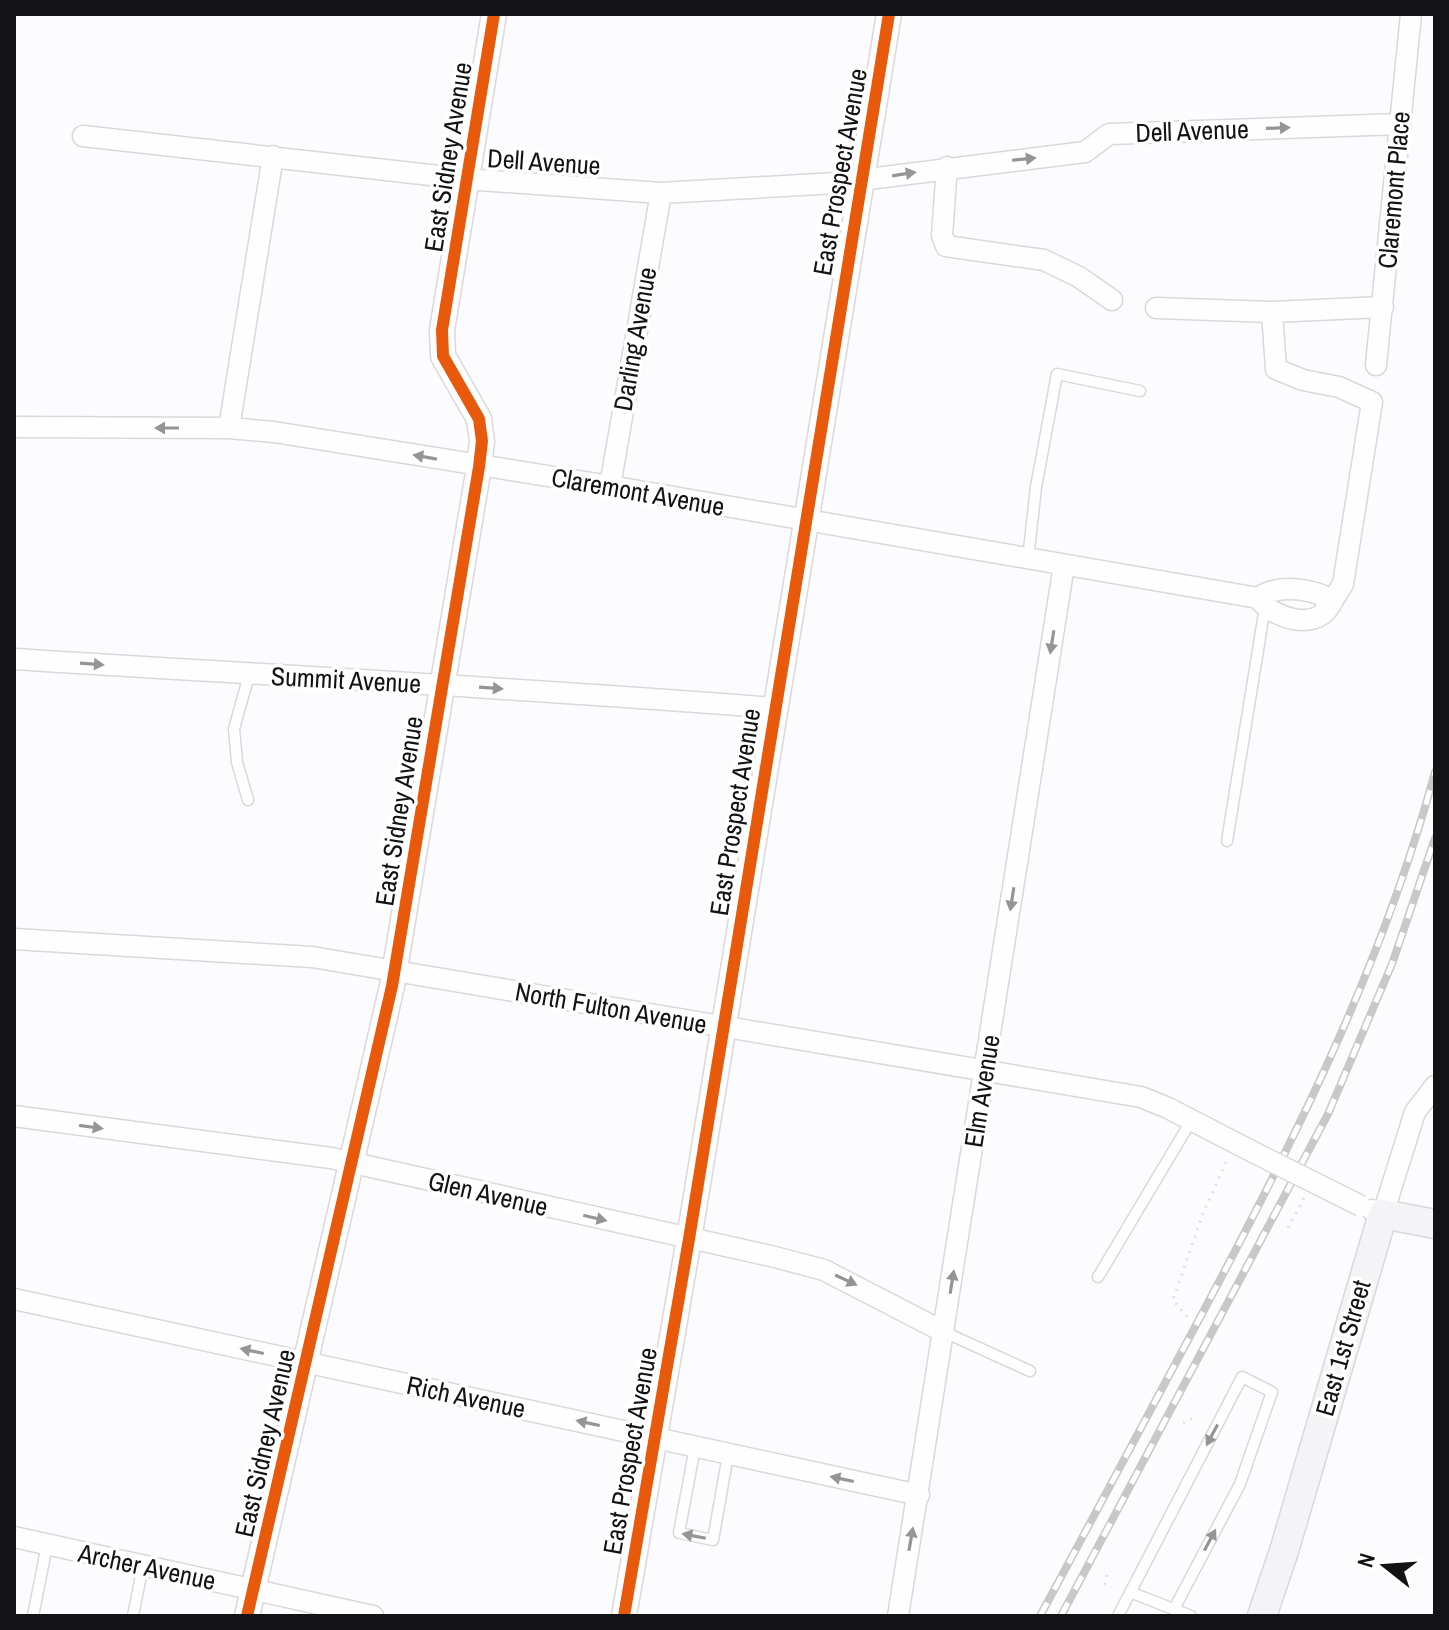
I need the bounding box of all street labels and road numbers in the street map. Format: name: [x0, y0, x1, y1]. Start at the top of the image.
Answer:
street label: East Sidney Avenue: [415, 60, 480, 254]
street label: East Prospect Avenue: [804, 66, 875, 278]
street label: Claremont Place: [1369, 110, 1418, 270]
street label: Dell Avenue: [1135, 111, 1249, 150]
street label: Dell Avenue: [486, 140, 602, 183]
street label: Darling Avenue: [605, 264, 664, 414]
street label: Claremont Avenue: [549, 459, 727, 524]
street label: Summit Avenue: [270, 658, 422, 701]
street label: East Prospect Avenue: [701, 706, 768, 918]
street label: East Sidney Avenue: [366, 714, 431, 908]
street label: North Fulton Avenue: [513, 973, 710, 1042]
street label: Elm Avenue: [955, 1032, 1008, 1150]
street label: Glen Avenue: [425, 1163, 551, 1224]
street label: East 1st Street: [1306, 1276, 1379, 1420]
street label: East Prospect Avenue: [594, 1345, 665, 1557]
street label: East Sidney Avenue: [226, 1346, 303, 1540]
street label: Rich Avenue: [404, 1367, 529, 1426]
street label: Archer Avenue: [74, 1535, 219, 1598]

